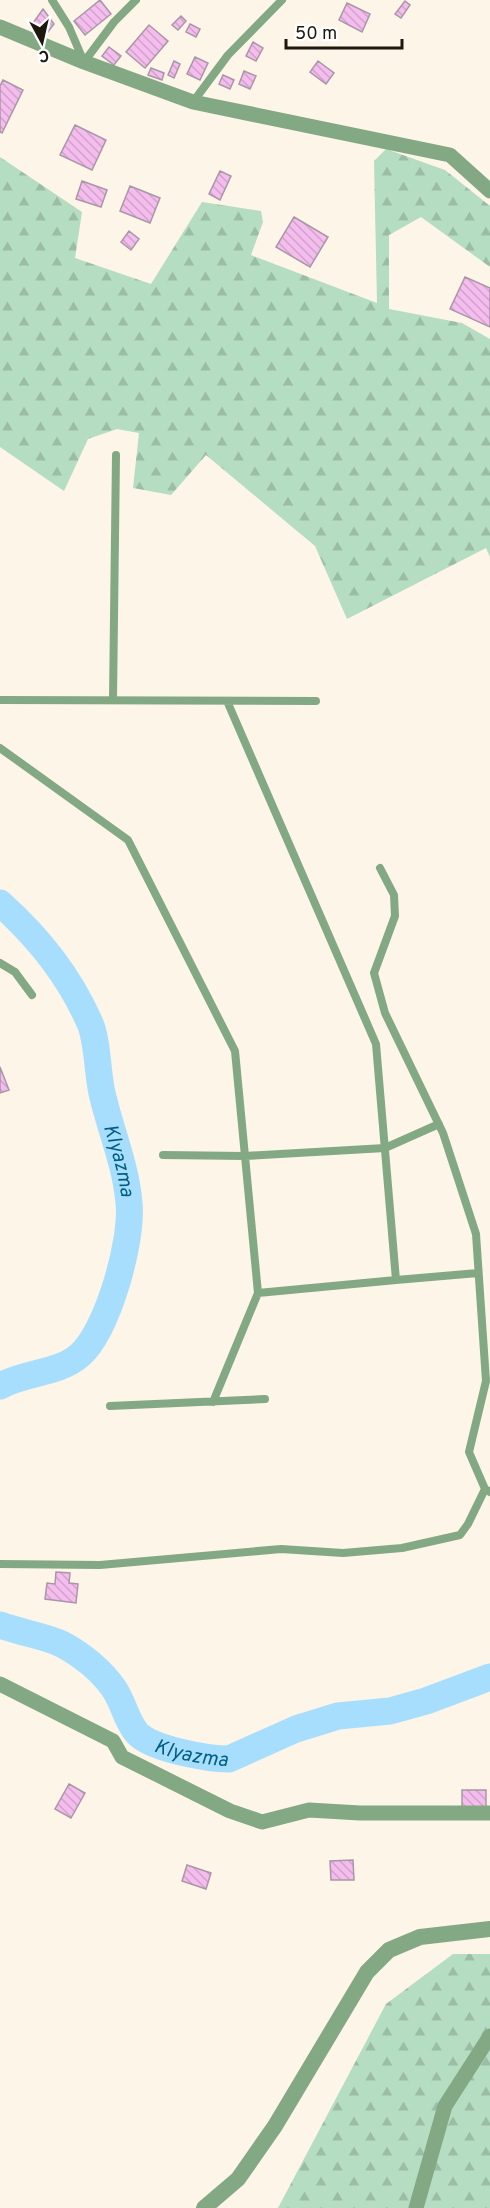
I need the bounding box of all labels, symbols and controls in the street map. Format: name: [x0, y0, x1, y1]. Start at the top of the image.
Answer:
north arrow: [12, 12, 72, 72]
scale bar: [286, 12, 402, 50]
text: 50 m: [295, 23, 337, 46]
text: С: [37, 44, 50, 65]
water label: Klyazma: [96, 1121, 139, 1199]
water label: Klyazma: [150, 1734, 229, 1774]

